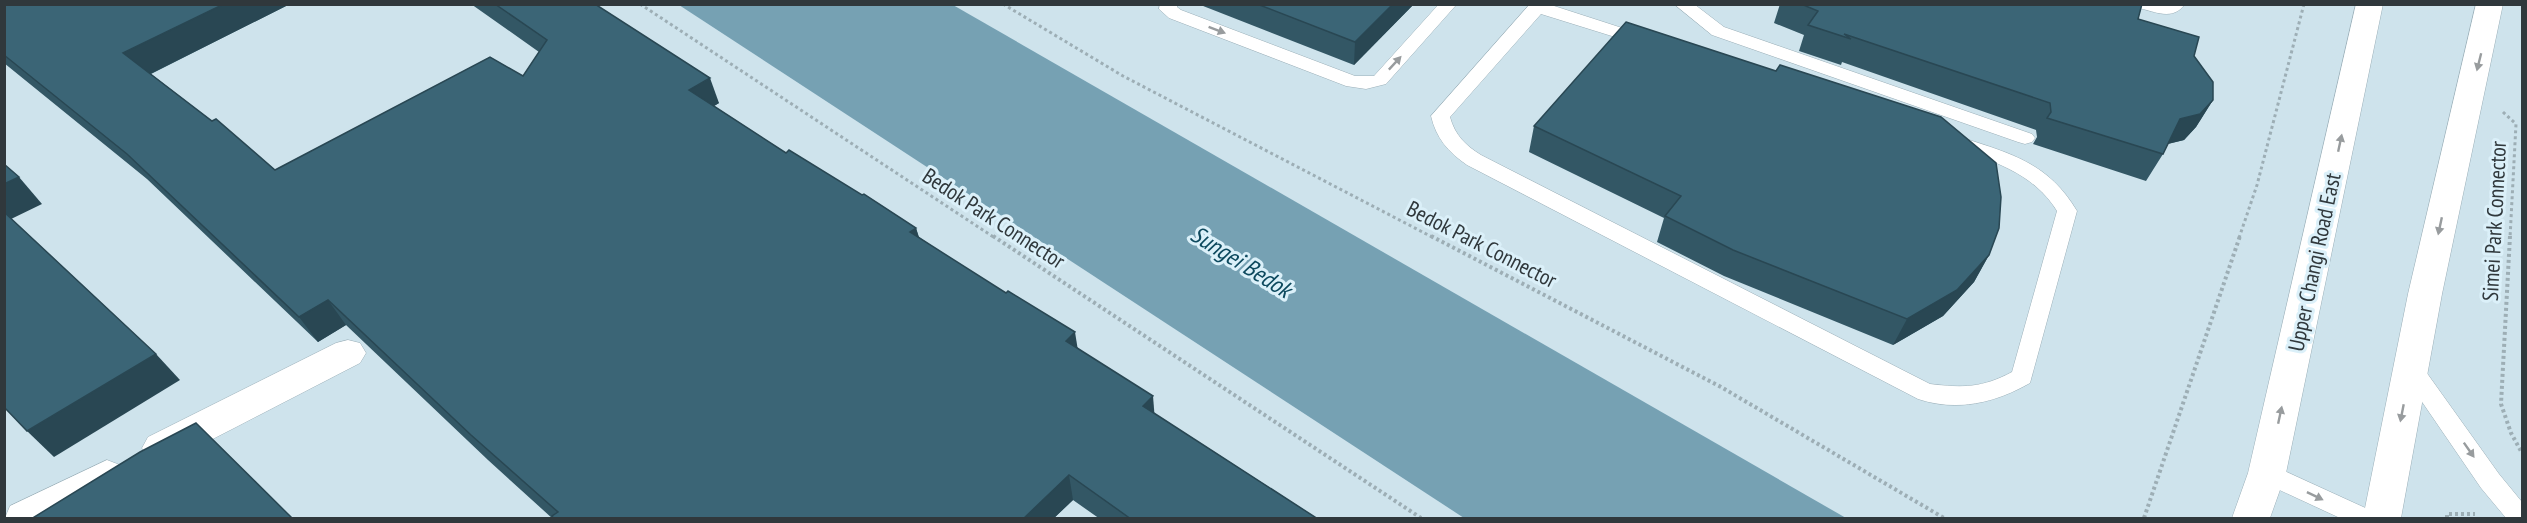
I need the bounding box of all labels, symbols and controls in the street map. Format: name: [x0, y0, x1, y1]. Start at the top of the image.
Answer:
one-way arrow: [1208, 26, 1226, 35]
one-way arrow: [2473, 53, 2483, 71]
one-way arrow: [1388, 56, 1401, 71]
one-way arrow: [2336, 133, 2345, 152]
street label: Simei Park Connector: [2476, 140, 2512, 302]
street label: Bedok Park Connector: [917, 161, 1071, 275]
street label: Upper Changi Road East: [2281, 170, 2347, 354]
street label: Bedok Park Connector: [1402, 194, 1562, 294]
one-way arrow: [2435, 216, 2444, 235]
water label: Sungei Bedok: [1185, 218, 1300, 306]
one-way arrow: [2397, 404, 2406, 423]
one-way arrow: [2276, 406, 2285, 425]
one-way arrow: [2463, 442, 2475, 458]
one-way arrow: [2307, 491, 2324, 500]

